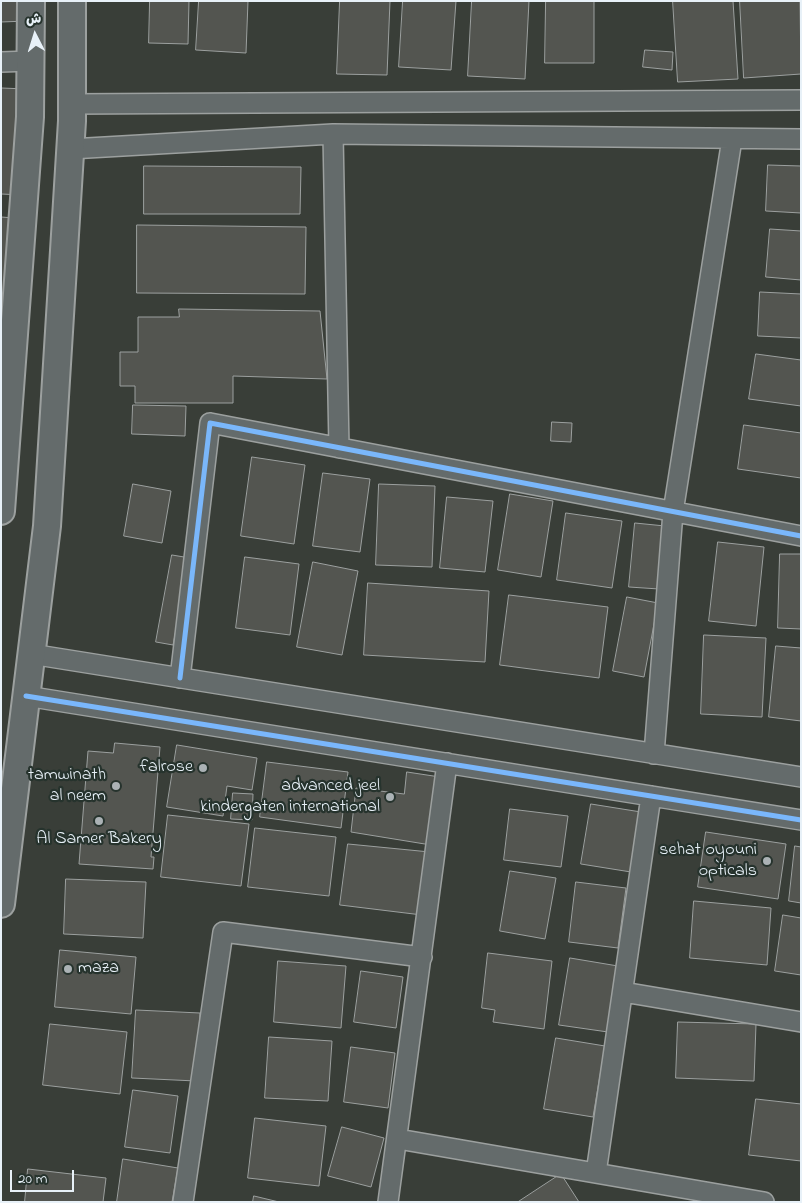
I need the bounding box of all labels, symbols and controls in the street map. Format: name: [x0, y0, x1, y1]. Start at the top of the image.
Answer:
text: ش: [25, 8, 42, 31]
north arrow: [10, 10, 60, 60]
place label: falrose: [140, 757, 193, 779]
marker: falrose: [197, 762, 209, 774]
place label: tamwinath al neem: [28, 765, 106, 808]
place label: advanced jeel kindergaten international: [200, 776, 380, 819]
marker: tamwinath al neem: [110, 780, 122, 792]
marker: advanced jeel kindergaten international: [384, 791, 396, 803]
marker: Al Samer Bakery: [93, 815, 105, 827]
place label: Al Samer Bakery: [36, 829, 162, 851]
place label: sehat oyouni opticals: [659, 840, 757, 882]
marker: sehat oyouni opticals: [761, 855, 773, 867]
place label: maza: [78, 958, 119, 980]
marker: maza: [62, 963, 74, 975]
scale bar: [12, 1160, 76, 1192]
text: 20 m: [18, 1168, 47, 1190]

